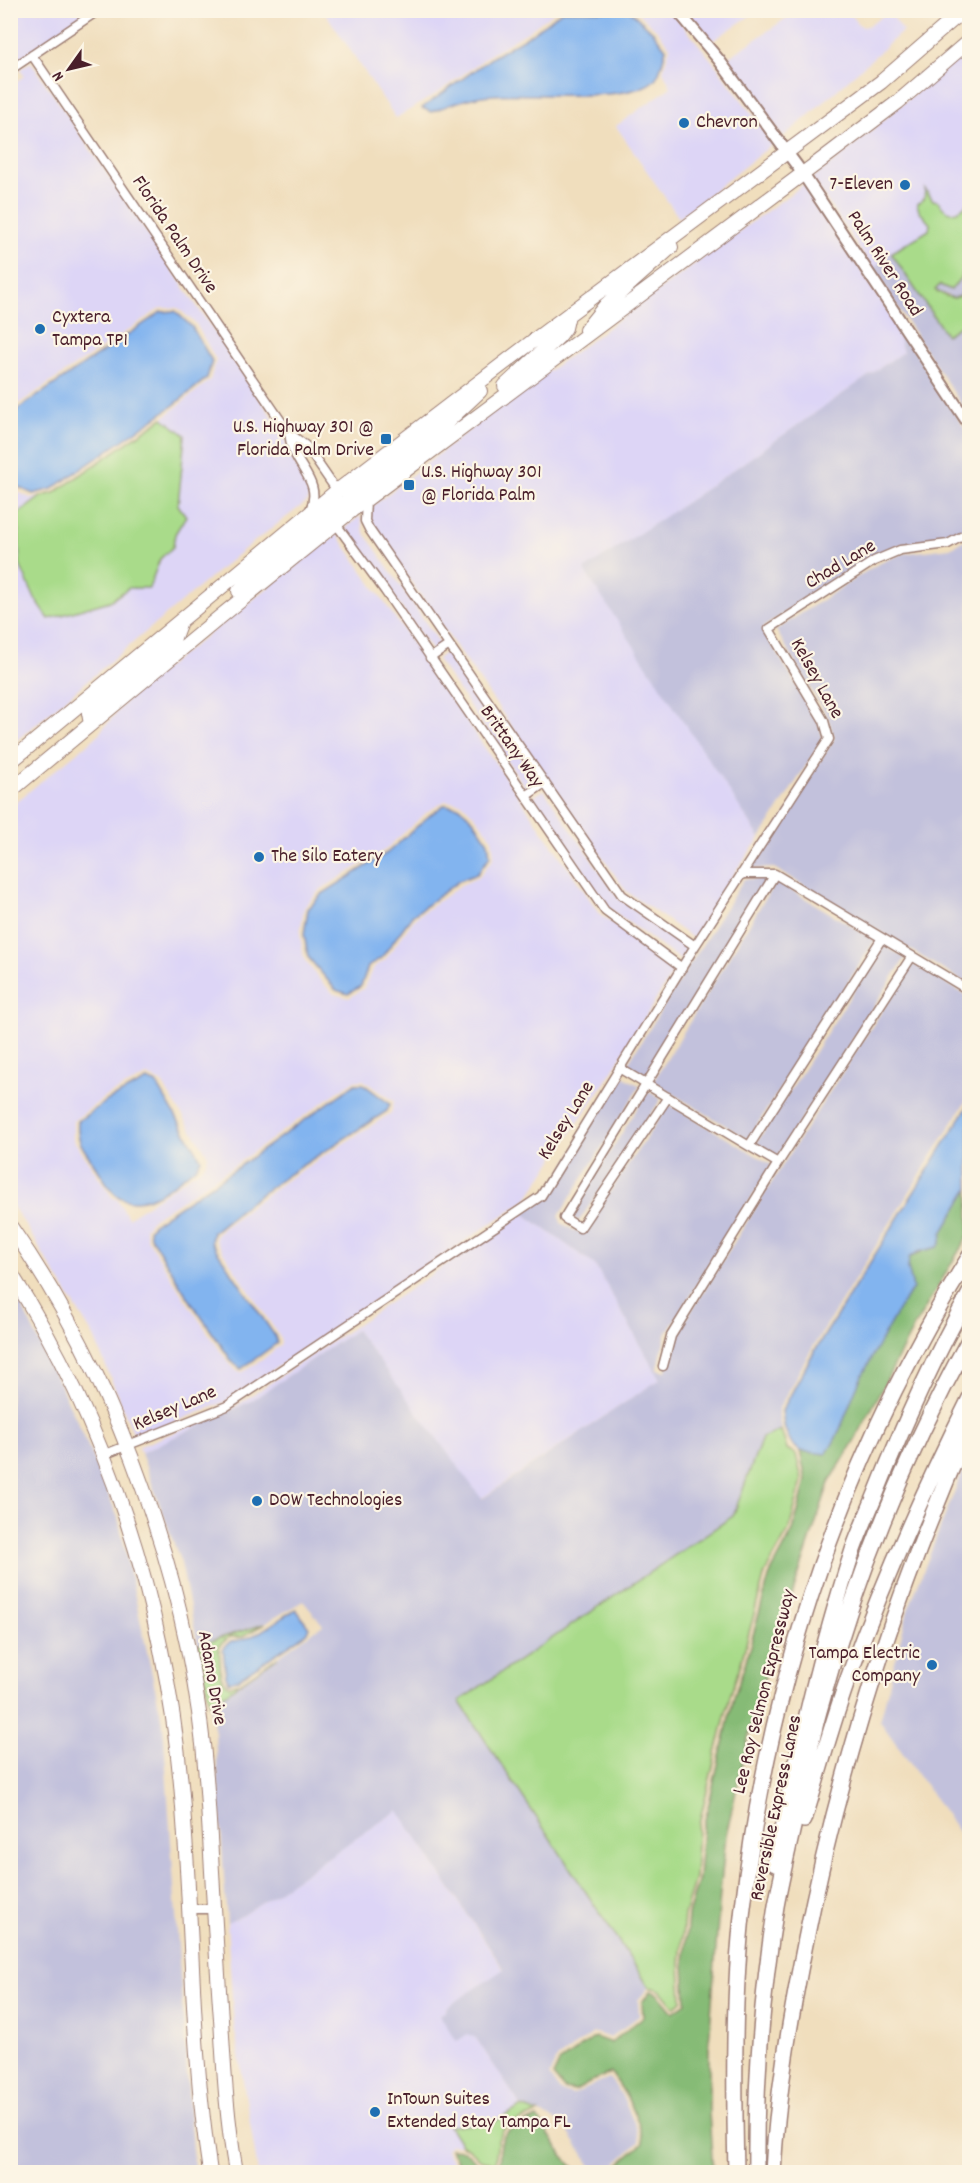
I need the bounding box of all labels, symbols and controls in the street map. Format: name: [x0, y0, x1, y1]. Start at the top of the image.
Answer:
north arrow: [39, 39, 99, 99]
text: N: [47, 66, 70, 86]
place label: Chevron: [696, 109, 758, 137]
marker: Chevron: [677, 116, 691, 130]
street label: Florida Palm Drive: [124, 170, 224, 300]
place label: 7-Eleven: [829, 171, 893, 199]
marker: 7-Eleven: [898, 178, 912, 192]
street label: Palm River Road: [839, 205, 929, 323]
place label: Cyxtera Tampa TP1: [52, 304, 128, 355]
marker: Cyxtera Tampa TP1: [33, 322, 47, 336]
place label: U.S. Highway 301 @ Florida Palm Drive: [233, 414, 374, 465]
marker: U.S. Highway 301 @ Florida Palm Drive: [379, 432, 393, 446]
place label: U.S. Highway 301 @ Florida Palm: [421, 459, 542, 510]
marker: U.S. Highway 301 @ Florida Palm: [402, 478, 416, 492]
street label: Chad Lane: [800, 533, 882, 597]
street label: Kelsey Lane: [782, 634, 850, 725]
street label: Brittany Way: [472, 700, 550, 795]
place label: The Silo Eatery: [271, 843, 383, 871]
marker: The Silo Eatery: [252, 850, 266, 864]
street label: Kelsey Lane: [532, 1076, 602, 1166]
street label: Kelsey Lane: [129, 1379, 221, 1439]
place label: DOW Technologies: [269, 1487, 402, 1515]
marker: DOW Technologies: [250, 1494, 264, 1508]
street label: Lee Roy Selmon Expressway: [726, 1586, 804, 1797]
street label: Adamo Drive: [189, 1629, 233, 1728]
place label: Tampa Electric Company: [809, 1640, 921, 1691]
marker: Tampa Electric Company: [925, 1658, 939, 1672]
street label: Reversible Express Lanes: [744, 1712, 810, 1904]
place label: InTown Suites Extended Stay Tampa FL: [387, 2086, 571, 2137]
marker: InTown Suites Extended Stay Tampa FL: [368, 2105, 382, 2119]

